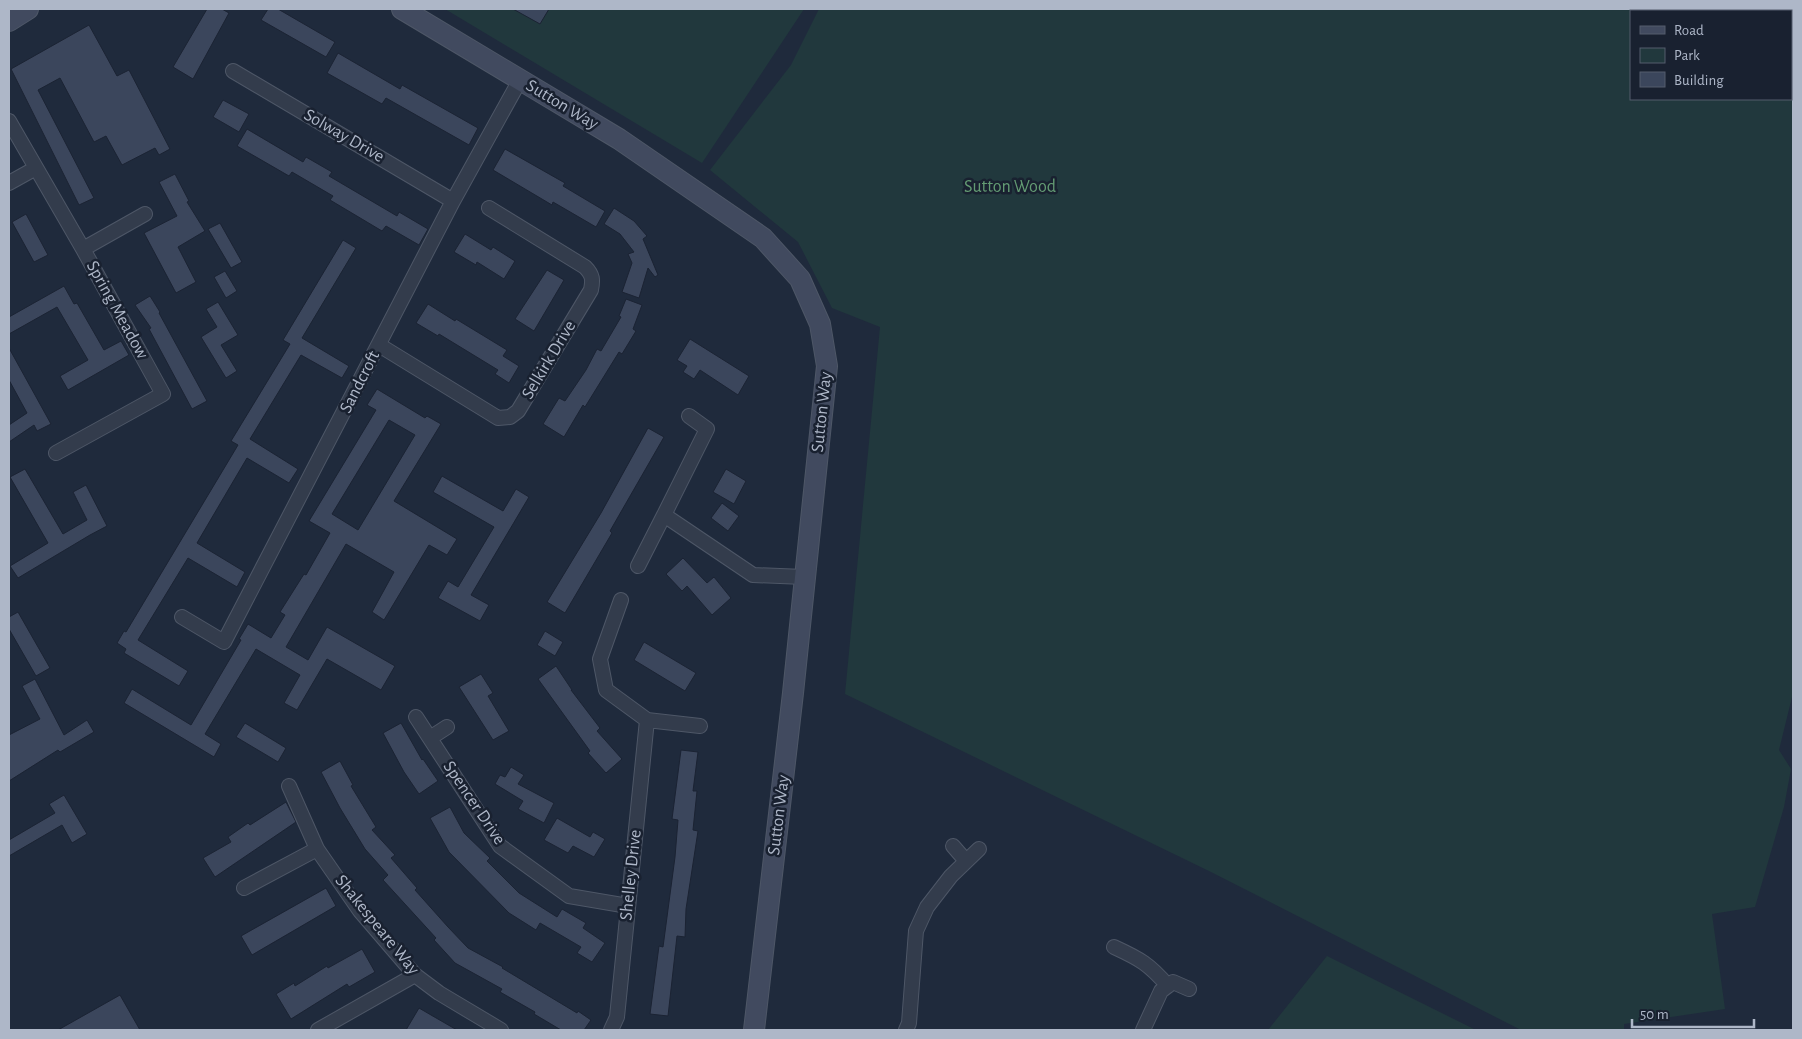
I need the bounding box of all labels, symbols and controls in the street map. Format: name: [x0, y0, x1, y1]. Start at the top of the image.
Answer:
legend: [1630, 10, 1792, 100]
text: Road: [1674, 23, 1704, 38]
text: Park: [1674, 48, 1700, 63]
text: Building: [1674, 73, 1724, 88]
street label: Sutton Way: [523, 77, 601, 134]
street label: Solway Drive: [301, 106, 387, 166]
park label: Sutton Wood: [964, 178, 1056, 196]
street label: Spring Meadow: [83, 258, 151, 362]
street label: Selkirk Drive: [519, 318, 579, 402]
street label: Sandcroft: [337, 348, 383, 416]
street label: Sutton Way: [809, 371, 835, 453]
street label: Spencer Drive: [440, 758, 508, 848]
street label: Sutton Way: [765, 774, 793, 856]
street label: Shelley Drive: [617, 829, 645, 921]
street label: Shakespeare Way: [331, 872, 423, 978]
scale bar: [1632, 996, 1754, 1028]
text: 50 m: [1640, 1007, 1669, 1022]

